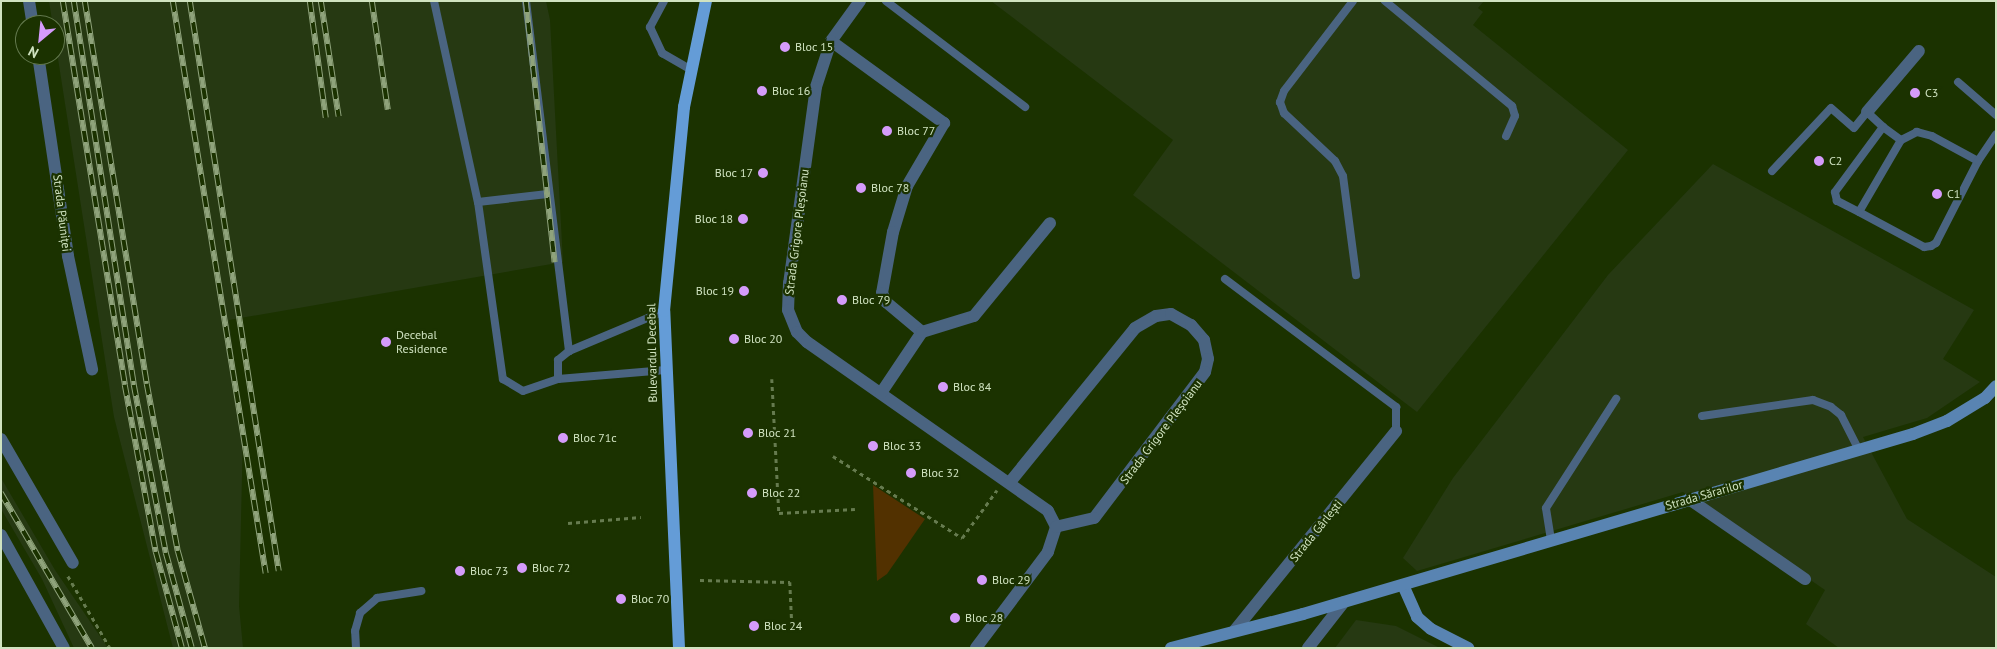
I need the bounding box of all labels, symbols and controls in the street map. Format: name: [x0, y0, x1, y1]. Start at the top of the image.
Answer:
north arrow: [15, 15, 65, 65]
place label: Bloc 15: [795, 40, 834, 54]
marker: Bloc 15: [779, 41, 791, 53]
text: N: [25, 42, 42, 62]
place label: Bloc 16: [772, 84, 811, 98]
marker: Bloc 16: [756, 85, 768, 97]
place label: C3: [1925, 86, 1938, 100]
marker: C3: [1909, 87, 1921, 99]
place label: Bloc 77: [897, 124, 936, 138]
marker: Bloc 77: [881, 125, 893, 137]
place label: C2: [1829, 154, 1842, 168]
marker: C2: [1813, 155, 1825, 167]
place label: Bloc 17: [714, 166, 753, 180]
marker: Bloc 17: [757, 167, 769, 179]
street label: Strada Grigore Pleșoianu: [782, 168, 812, 296]
street label: Strada Păuniței: [50, 174, 74, 252]
place label: Bloc 78: [871, 181, 910, 195]
marker: Bloc 78: [855, 182, 867, 194]
place label: C1: [1947, 187, 1960, 201]
marker: C1: [1931, 188, 1943, 200]
place label: Bloc 18: [694, 212, 733, 226]
marker: Bloc 18: [737, 213, 749, 225]
place label: Bloc 19: [695, 284, 734, 298]
marker: Bloc 19: [738, 285, 750, 297]
place label: Bloc 79: [852, 293, 891, 307]
marker: Bloc 79: [836, 294, 848, 306]
street label: Bulevardul Decebal: [644, 303, 660, 403]
place label: Decebal Residence: [396, 328, 447, 356]
place label: Bloc 20: [744, 332, 783, 346]
marker: Bloc 20: [728, 333, 740, 345]
marker: Decebal Residence: [380, 336, 392, 348]
street label: Strada Grigore Pleșoianu: [1117, 377, 1205, 487]
place label: Bloc 84: [953, 380, 992, 394]
marker: Bloc 84: [937, 381, 949, 393]
place label: Bloc 21: [758, 426, 797, 440]
marker: Bloc 21: [742, 427, 754, 439]
place label: Bloc 71c: [573, 431, 617, 445]
marker: Bloc 71c: [557, 432, 569, 444]
place label: Bloc 33: [883, 439, 922, 453]
marker: Bloc 33: [867, 440, 879, 452]
place label: Bloc 32: [921, 466, 960, 480]
marker: Bloc 32: [905, 467, 917, 479]
street label: Strada Sărarilor: [1664, 477, 1744, 513]
place label: Bloc 22: [762, 486, 801, 500]
marker: Bloc 22: [746, 487, 758, 499]
street label: Strada Gârlești: [1287, 497, 1345, 565]
place label: Bloc 72: [532, 561, 571, 575]
marker: Bloc 72: [516, 562, 528, 574]
place label: Bloc 73: [470, 564, 509, 578]
marker: Bloc 73: [454, 565, 466, 577]
place label: Bloc 29: [992, 573, 1031, 587]
marker: Bloc 29: [976, 574, 988, 586]
place label: Bloc 70: [631, 592, 670, 606]
marker: Bloc 70: [615, 593, 627, 605]
place label: Bloc 28: [965, 611, 1004, 625]
marker: Bloc 28: [949, 612, 961, 624]
place label: Bloc 24: [764, 619, 803, 633]
marker: Bloc 24: [748, 620, 760, 632]

